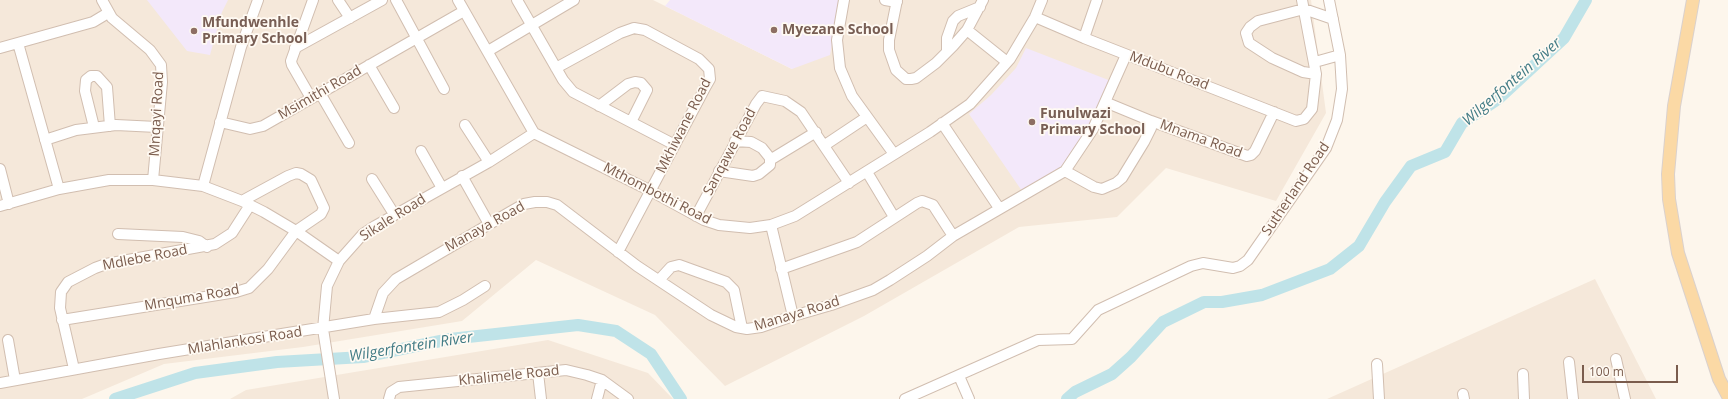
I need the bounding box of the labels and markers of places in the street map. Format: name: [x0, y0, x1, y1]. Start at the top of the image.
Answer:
place label: Mfundwenhle Primary School: [202, 15, 307, 48]
place label: Myezane School: [782, 22, 894, 38]
marker: Myezane School: [769, 25, 779, 35]
marker: Mfundwenhle Primary School: [189, 26, 199, 36]
place label: Funulwazi Primary School: [1040, 106, 1145, 138]
marker: Funulwazi Primary School: [1027, 117, 1037, 127]

